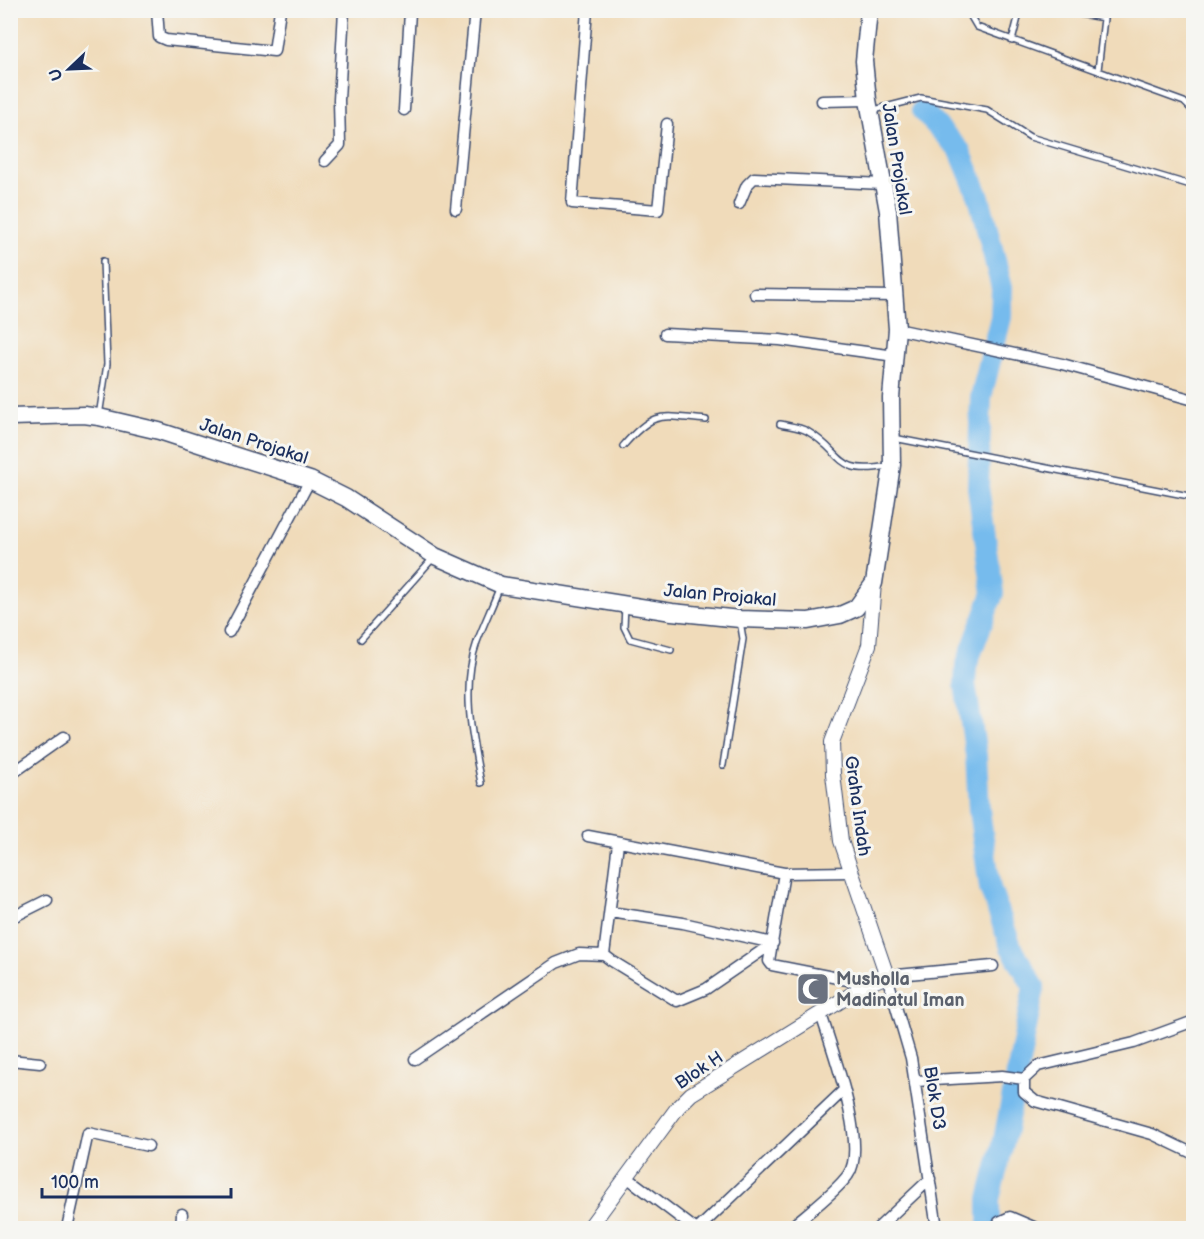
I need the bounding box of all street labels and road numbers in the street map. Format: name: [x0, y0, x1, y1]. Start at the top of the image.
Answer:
street label: Jalan Projakal: [877, 102, 916, 216]
street label: Jalan Projakal: [197, 414, 311, 469]
street label: Jalan Projakal: [663, 580, 777, 611]
street label: Graha Indah: [840, 755, 875, 858]
street label: Blok H: [671, 1047, 727, 1094]
street label: Blok D3: [919, 1065, 950, 1131]

